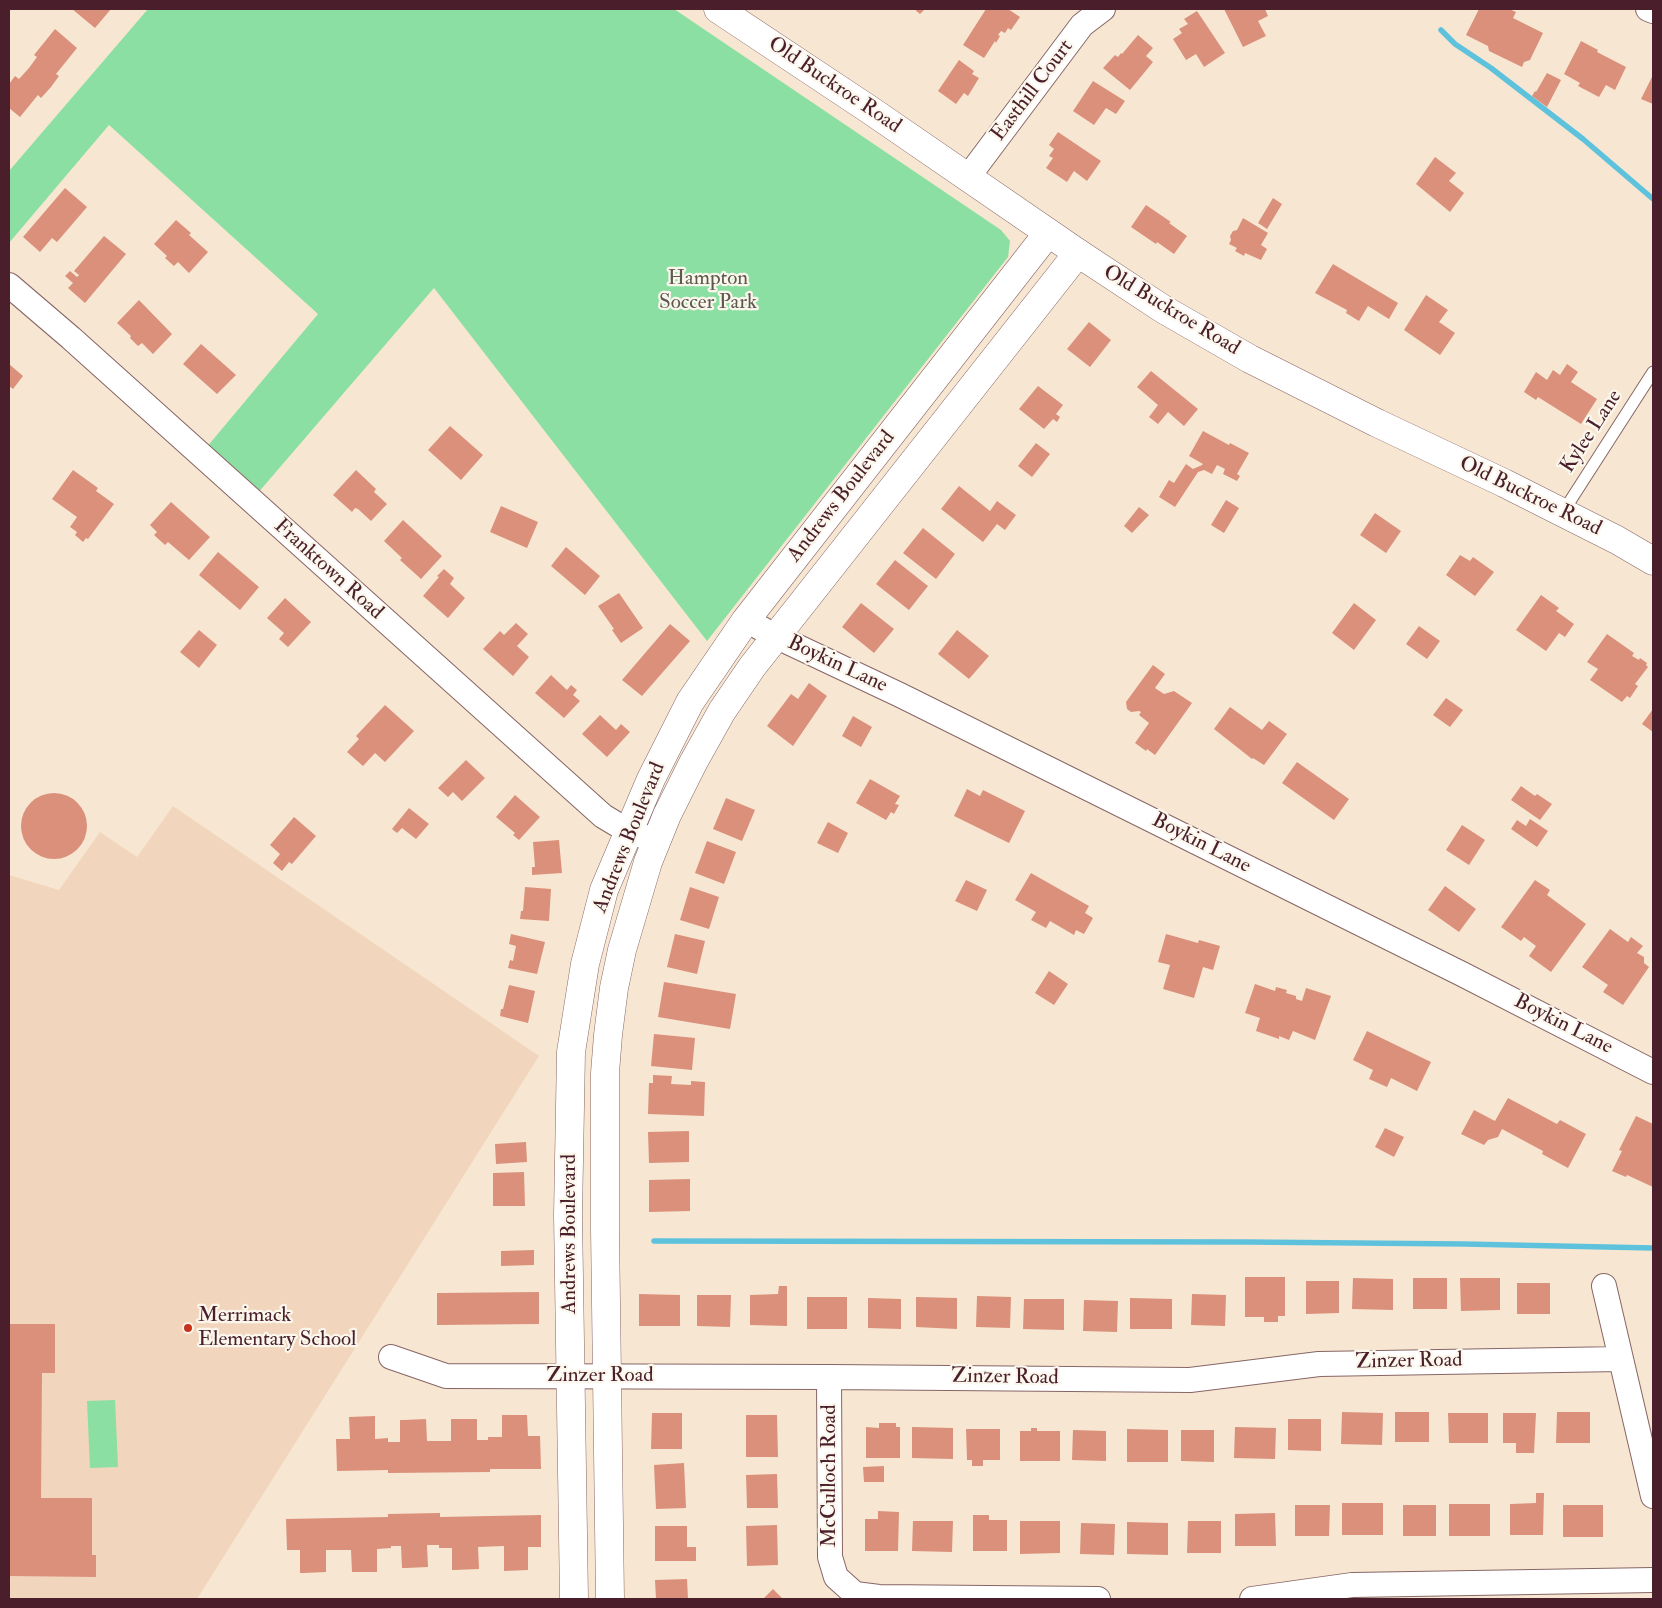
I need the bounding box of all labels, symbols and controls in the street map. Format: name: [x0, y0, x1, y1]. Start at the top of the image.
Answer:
street label: Old Buckroe Road: [763, 32, 905, 140]
street label: Easthill Court: [987, 35, 1079, 147]
street label: Old Buckroe Road: [1098, 260, 1244, 362]
park label: Hampton Soccer Park: [659, 266, 757, 316]
street label: Kylee Lane: [1556, 386, 1628, 478]
street label: Andrews Boulevard: [783, 426, 901, 568]
street label: Old Buckroe Road: [1455, 452, 1605, 542]
street label: Franktown Road: [268, 514, 388, 626]
street label: Boykin Lane: [783, 631, 891, 699]
street label: Andrews Boulevard: [588, 759, 672, 917]
street label: Boykin Lane: [1147, 808, 1255, 880]
street label: Boykin Lane: [1509, 989, 1617, 1061]
street label: Andrews Boulevard: [557, 1154, 583, 1314]
place label: Merrimack Elementary School: [198, 1303, 356, 1353]
marker: Merrimack Elementary School: [182, 1322, 194, 1334]
street label: Zinzer Road: [1355, 1348, 1463, 1376]
street label: Zinzer Road: [546, 1363, 654, 1389]
street label: Zinzer Road: [951, 1364, 1059, 1392]
street label: McCulloch Road: [817, 1404, 843, 1548]

